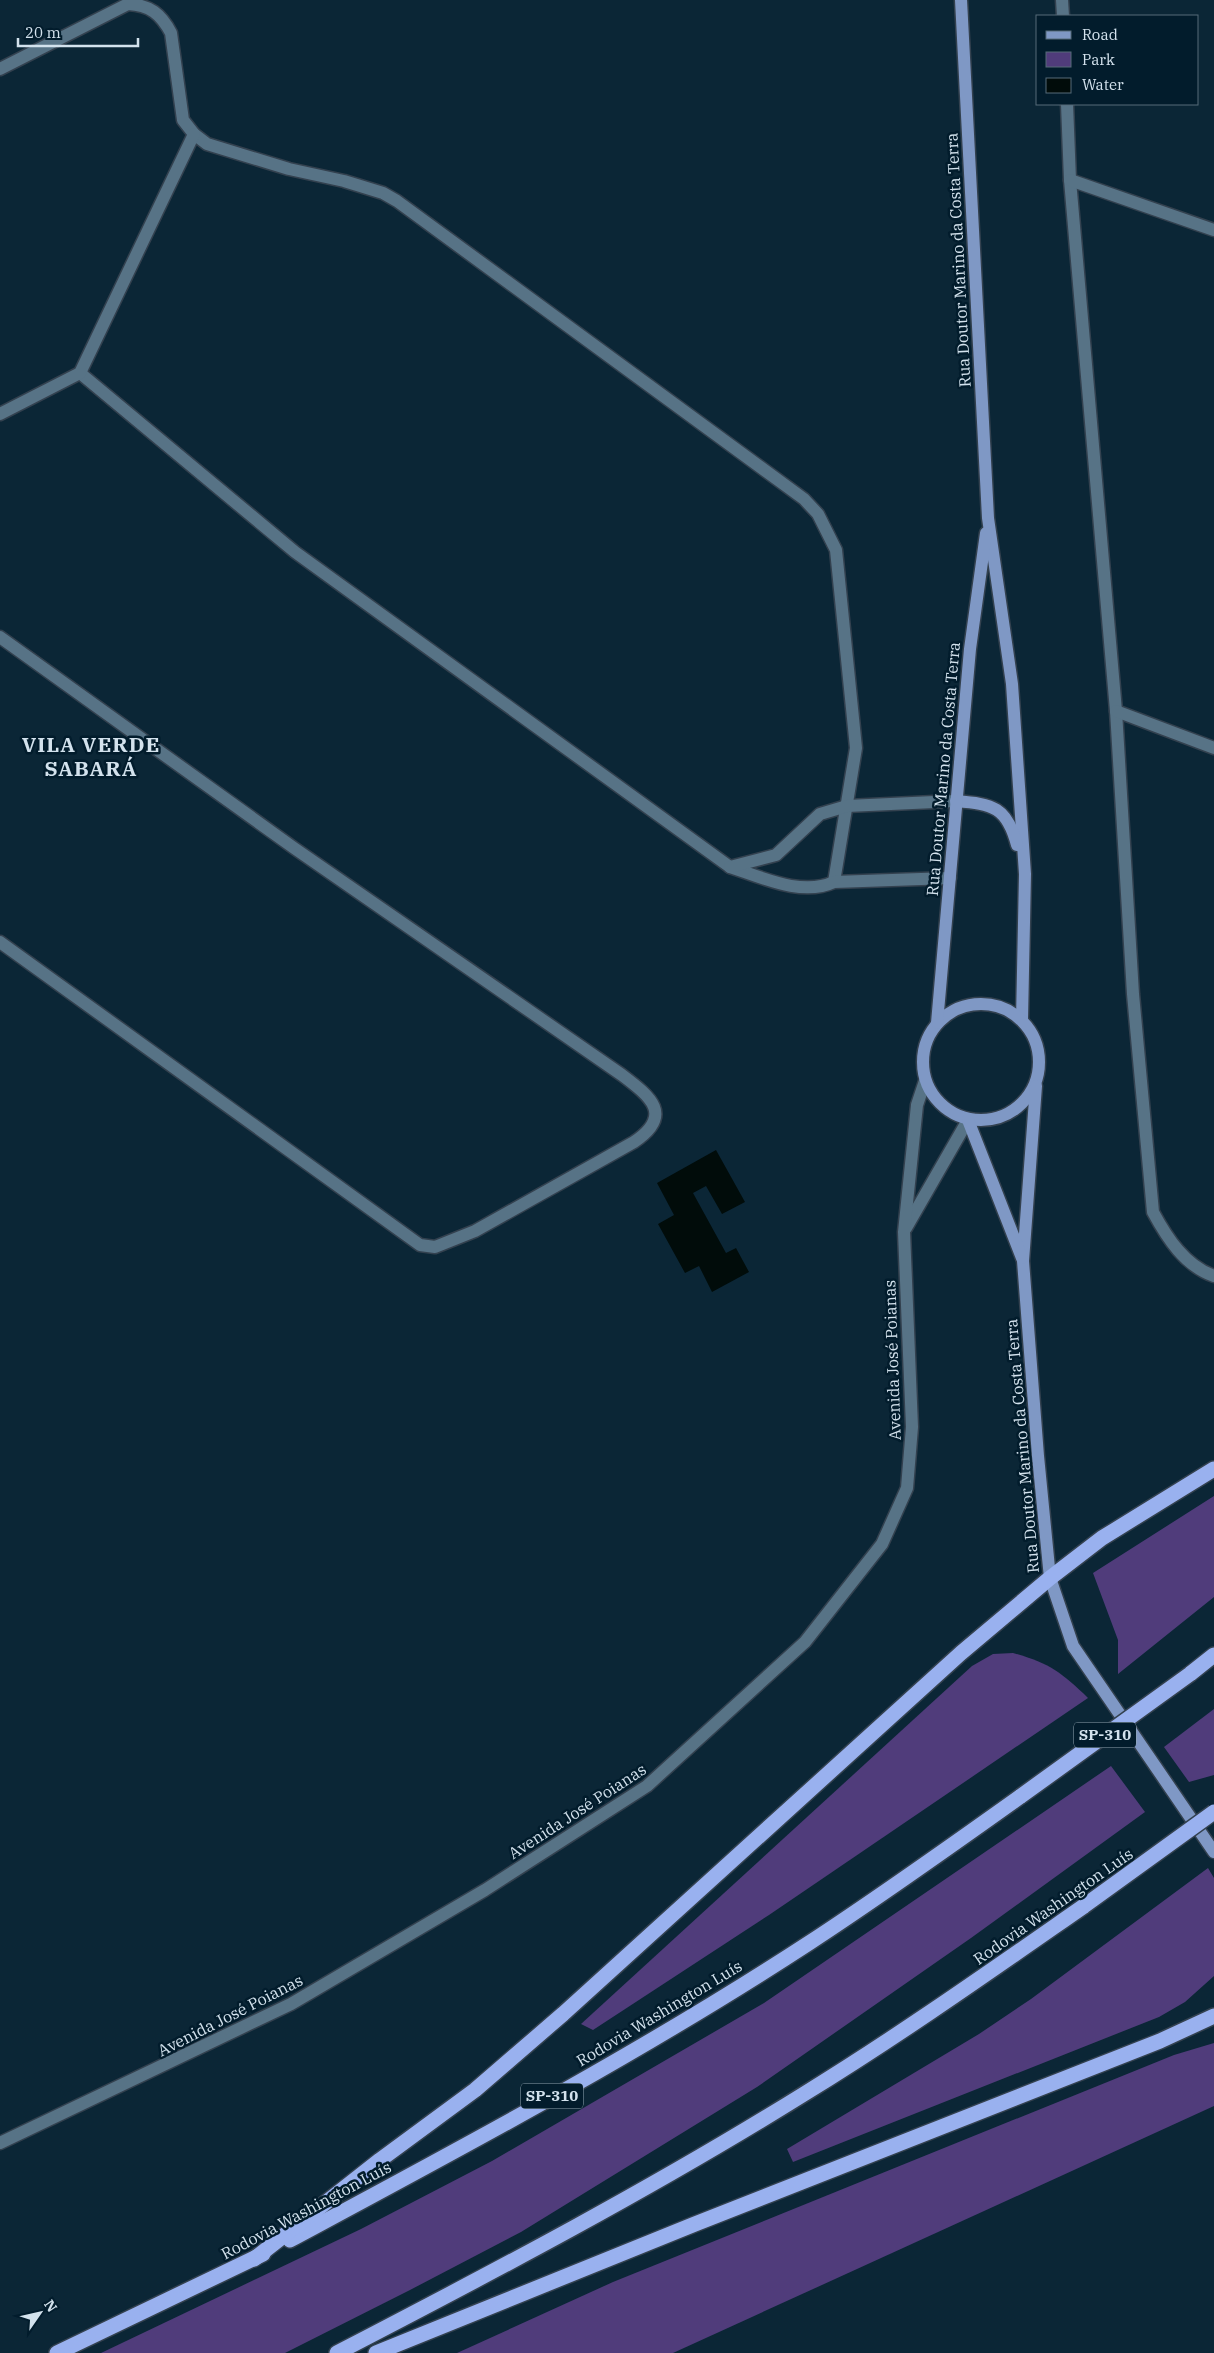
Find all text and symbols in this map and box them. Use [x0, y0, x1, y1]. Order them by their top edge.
scale bar [18, 15, 138, 47]
legend [1036, 15, 1199, 105]
text: 20 m [25, 23, 61, 42]
text: Road [1082, 25, 1118, 44]
text: Park [1082, 50, 1115, 69]
text: Water [1082, 75, 1124, 94]
street label: Rua Doutor Marino da Costa Terra [941, 132, 975, 388]
street label: Rua Doutor Marino da Costa Terra [922, 641, 964, 897]
district label: VILA VERDE SABARÁ [22, 730, 160, 782]
street label: Avenida José Poianas [879, 1279, 905, 1441]
street label: Rua Doutor Marino da Costa Terra [1001, 1318, 1043, 1574]
road number: SP-310 [1074, 1722, 1136, 1748]
street label: Avenida José Poianas [504, 1759, 650, 1863]
street label: Rodovia Washington Luís [969, 1843, 1137, 1969]
street label: Rodovia Washington Luís [572, 1955, 746, 2071]
street label: Avenida José Poianas [154, 1970, 306, 2060]
road number: SP-310 [521, 2084, 583, 2108]
street label: Rodovia Washington Luís [217, 2157, 395, 2263]
north arrow [15, 2288, 65, 2338]
text: N [40, 2296, 61, 2315]

